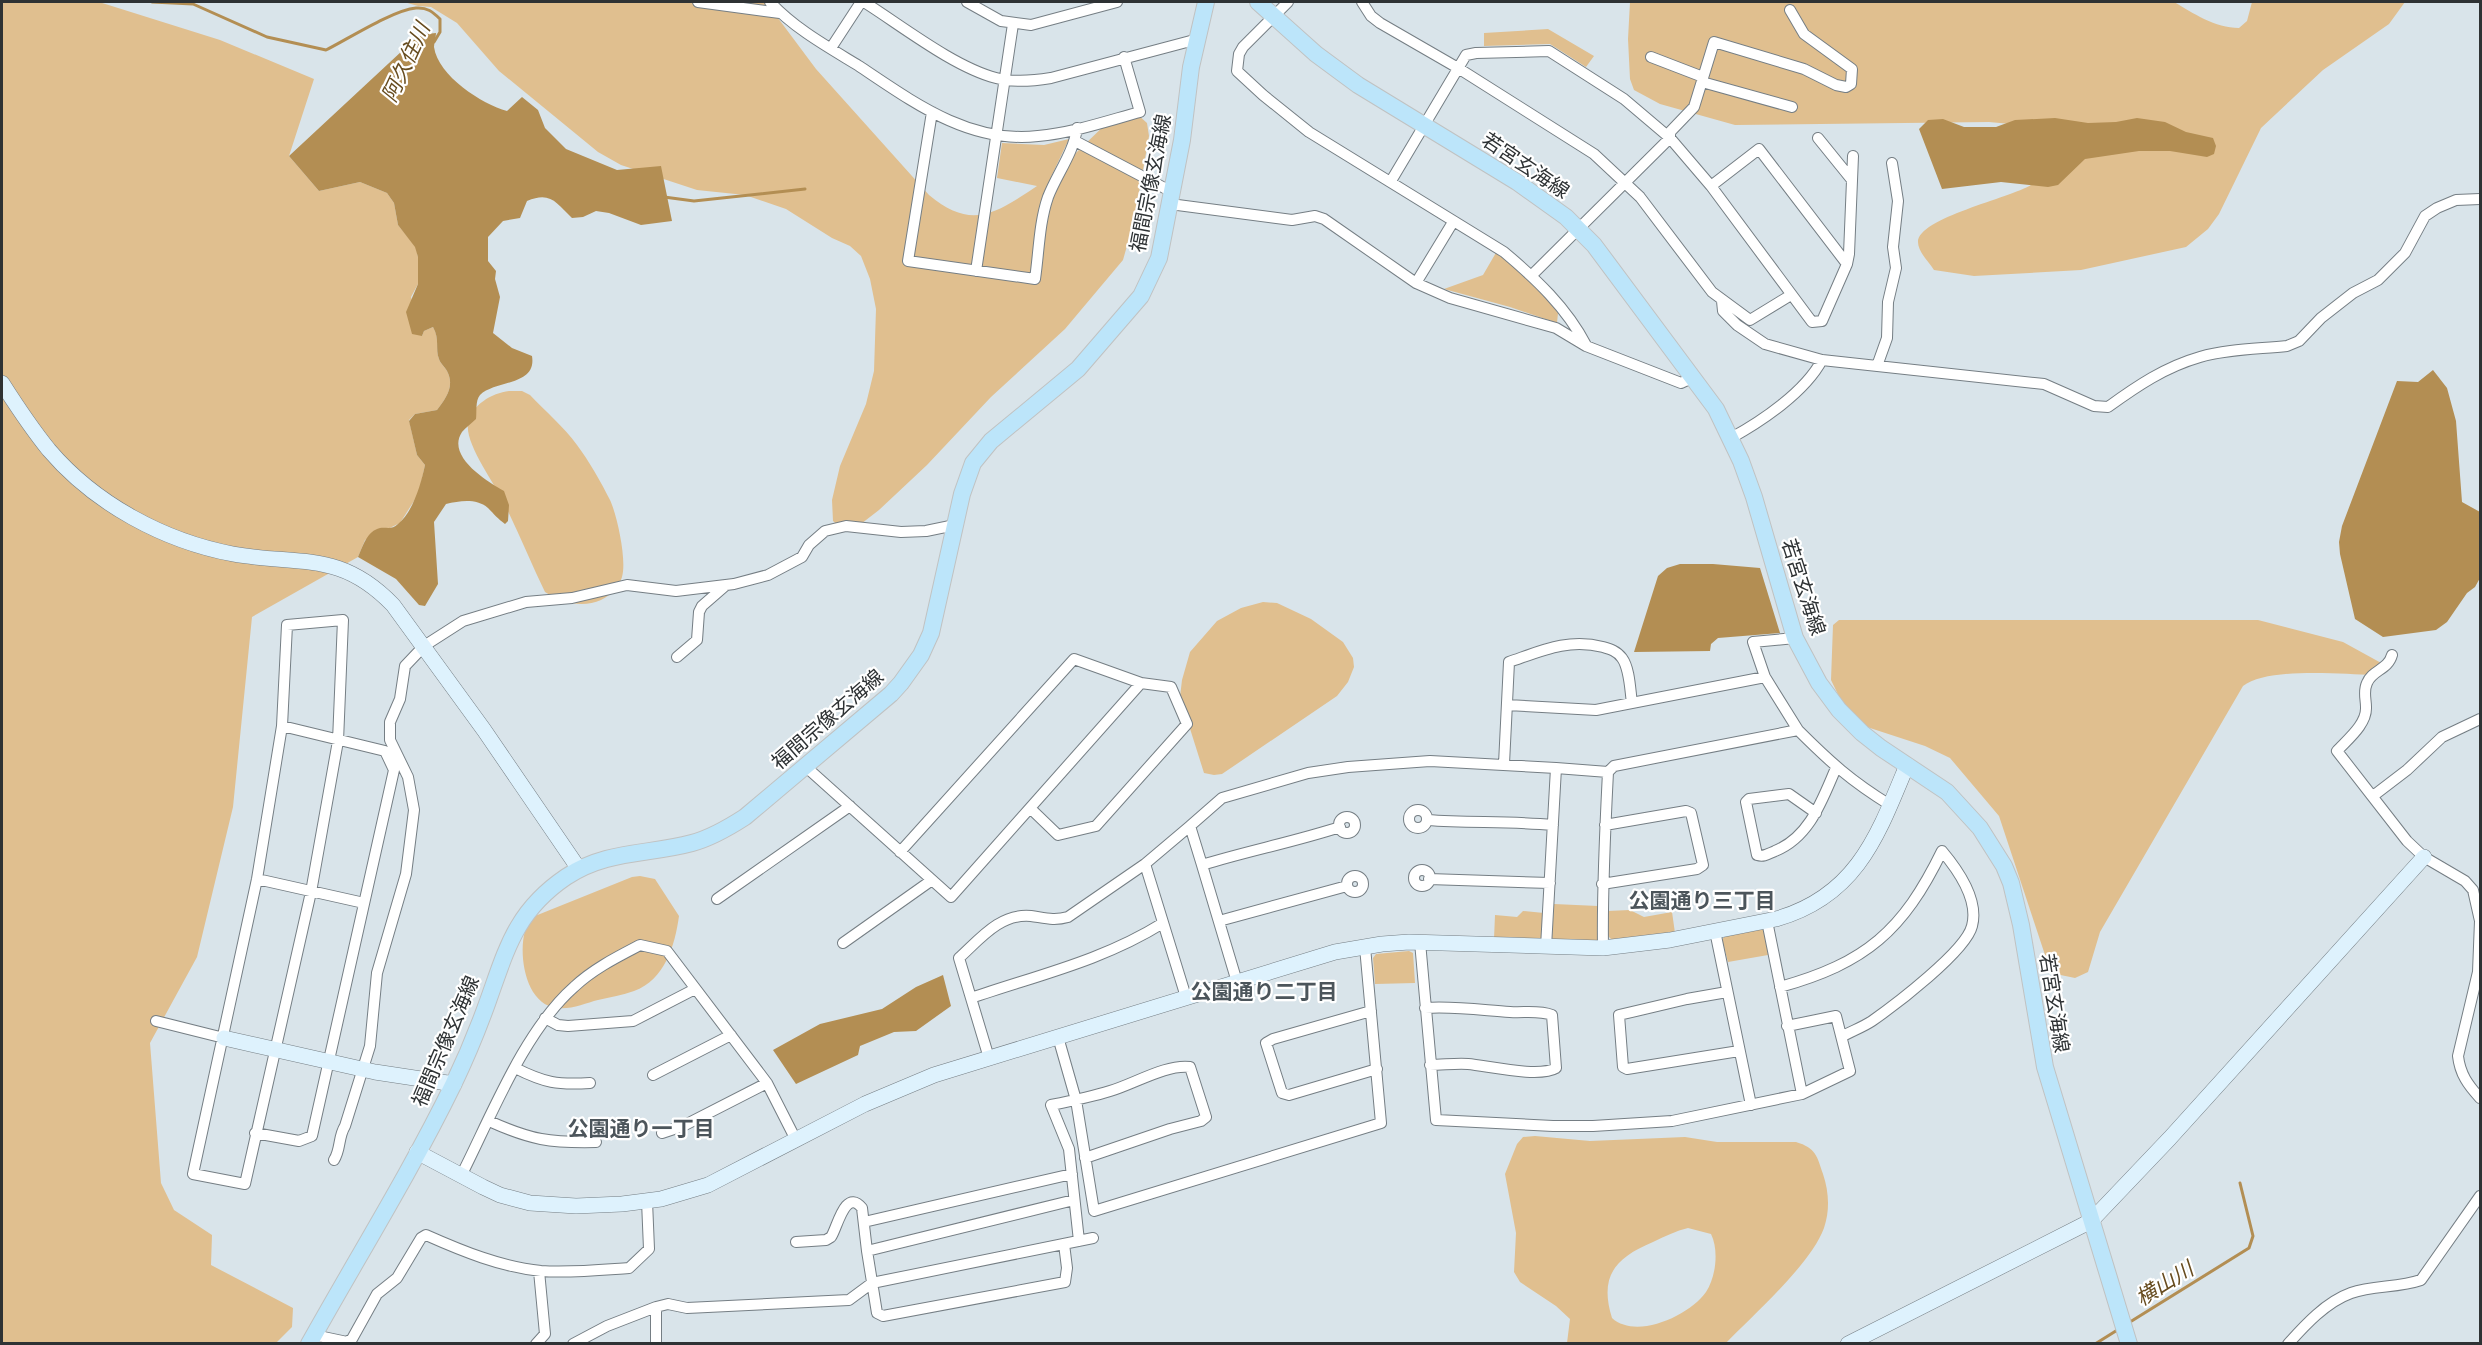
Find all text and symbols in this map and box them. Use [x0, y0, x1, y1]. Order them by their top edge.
water label: 阿久住川 [375, 16, 436, 106]
street label: 福間宗像玄海線 [1123, 112, 1177, 254]
street label: 若宮玄海線 [1477, 126, 1575, 204]
street label: 若宮玄海線 [1776, 535, 1832, 639]
street label: 福間宗像玄海線 [765, 663, 889, 775]
district label: 公園通り三丁目 [1629, 886, 1776, 914]
street label: 若宮玄海線 [2034, 952, 2076, 1054]
street label: 福間宗像玄海線 [405, 971, 485, 1111]
district label: 公園通り二丁目 [1191, 977, 1338, 1005]
district label: 公園通り一丁目 [568, 1114, 715, 1142]
water label: 横山川 [2130, 1253, 2200, 1312]

